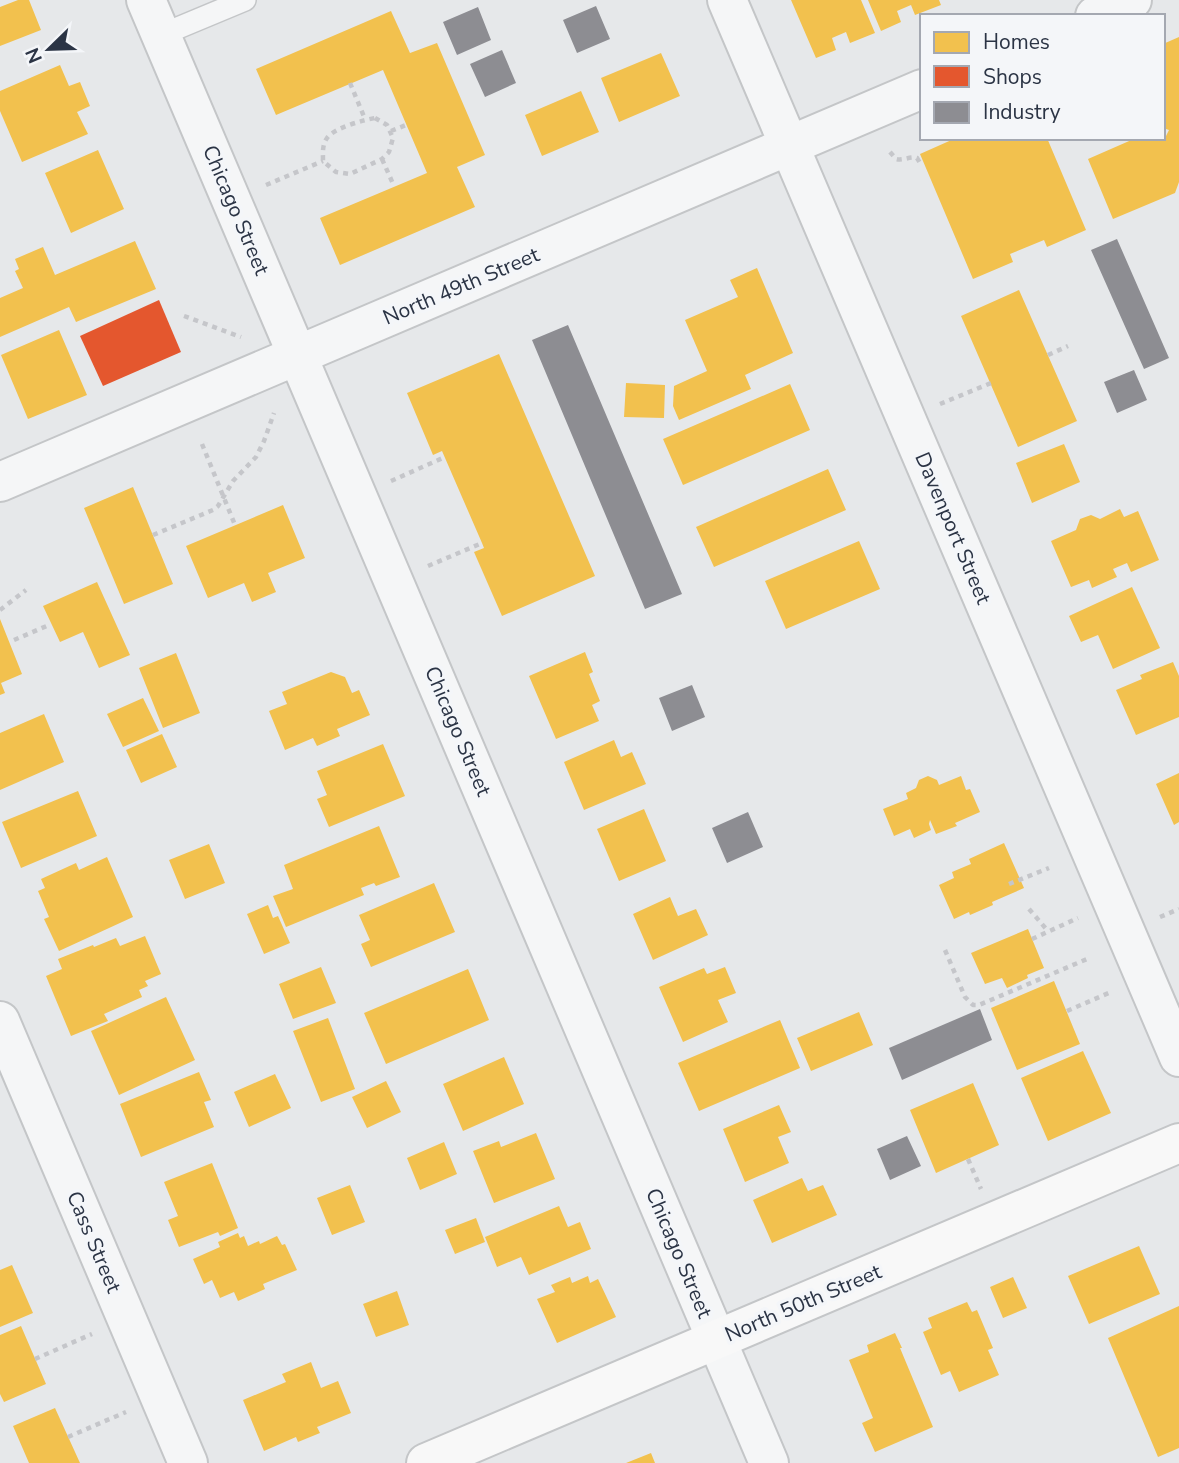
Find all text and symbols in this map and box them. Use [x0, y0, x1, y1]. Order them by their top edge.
north arrow [14, 14, 84, 84]
legend [920, 14, 1165, 140]
text: Homes [983, 28, 1050, 56]
text: N [20, 44, 49, 67]
text: Shops [983, 63, 1042, 91]
text: Industry [983, 98, 1061, 126]
street label: Chicago Street [196, 141, 276, 280]
street label: North 49th Street [379, 240, 544, 332]
street label: Davenport Street [908, 448, 998, 609]
street label: Chicago Street [418, 662, 498, 801]
street label: Chicago Street [639, 1184, 719, 1323]
street label: Cass Street [60, 1187, 128, 1298]
street label: North 50th Street [721, 1257, 886, 1349]

